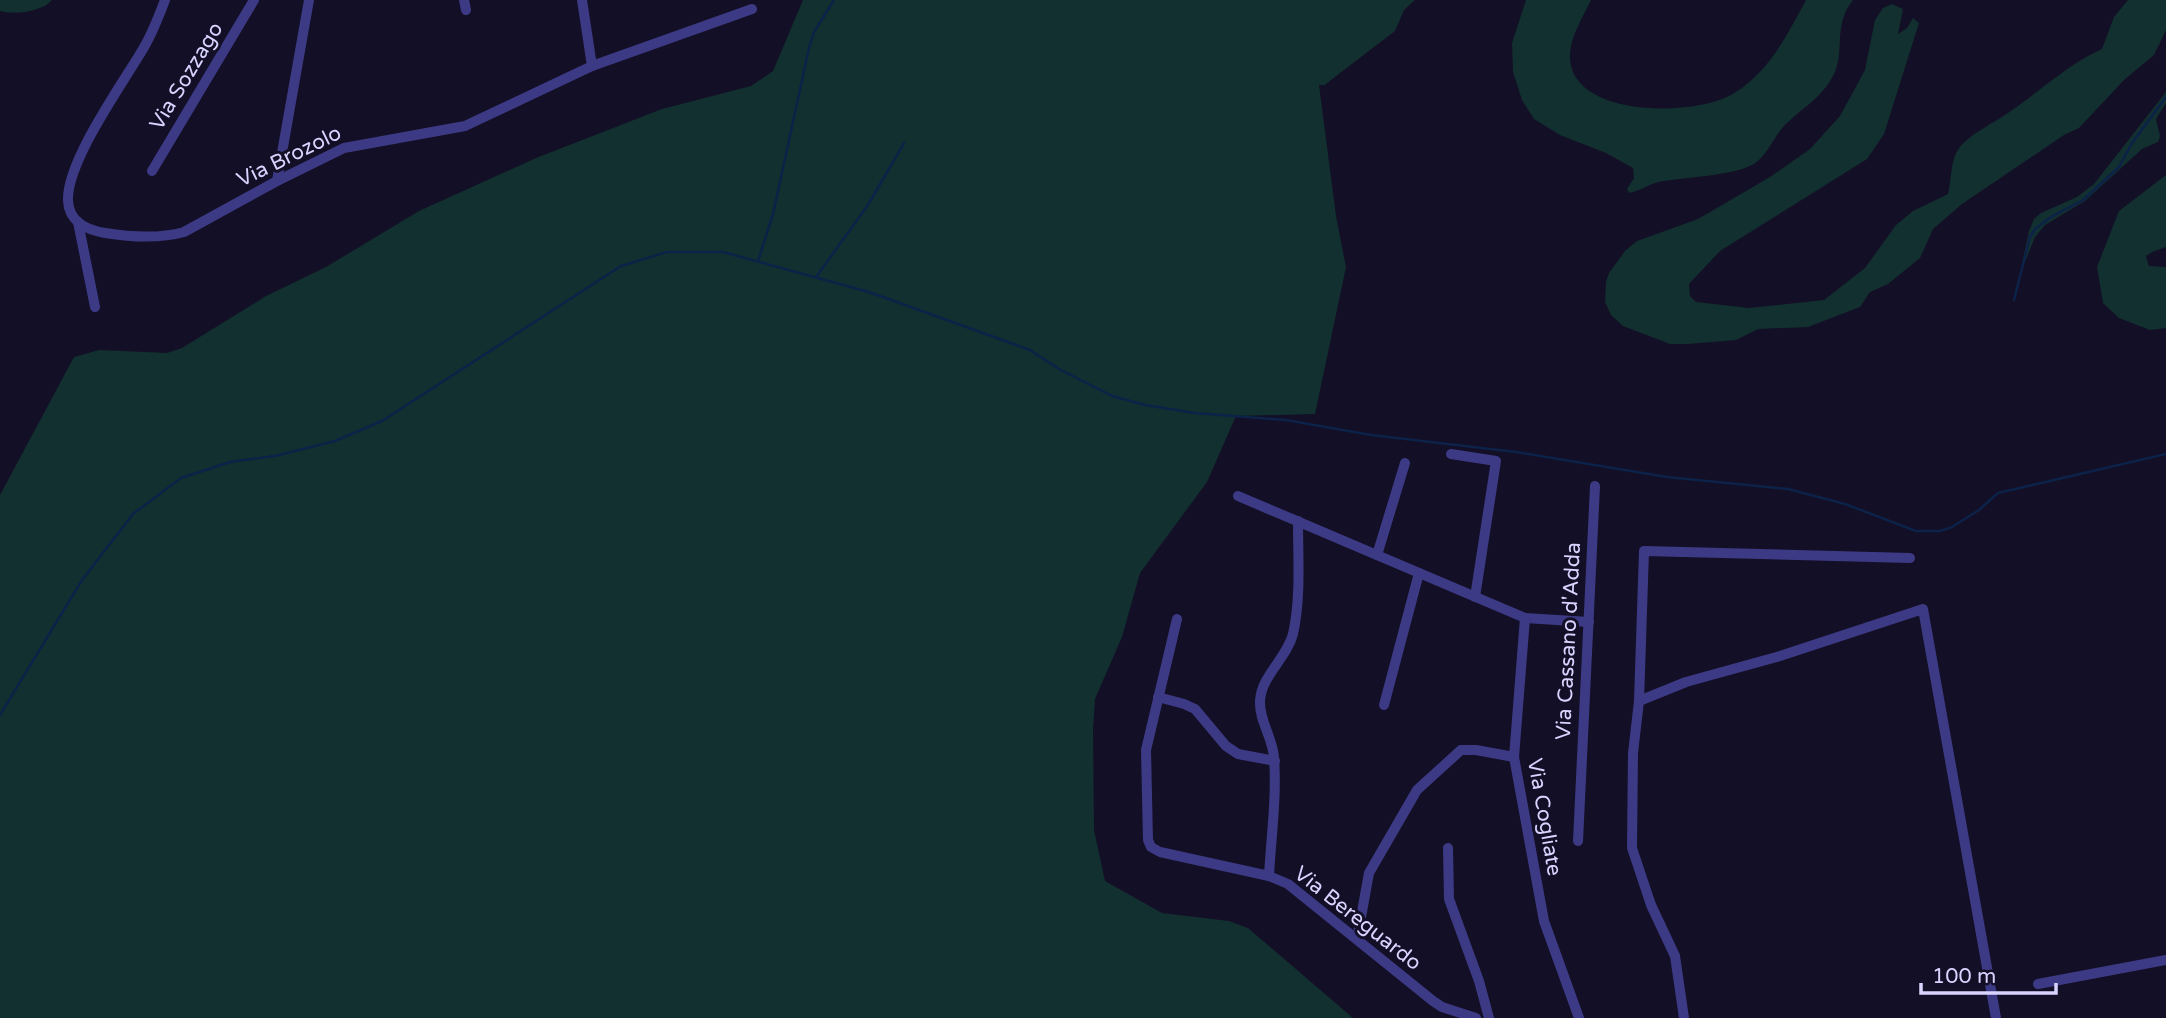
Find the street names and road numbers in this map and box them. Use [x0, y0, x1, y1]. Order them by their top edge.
street label: Via Sozzago [144, 18, 228, 135]
street label: Via Brozolo [233, 120, 345, 192]
street label: Via Cassano d'Adda [1551, 542, 1586, 740]
street label: Via Cogliate [1522, 756, 1567, 878]
street label: Via Bereguardo [1289, 861, 1426, 976]

